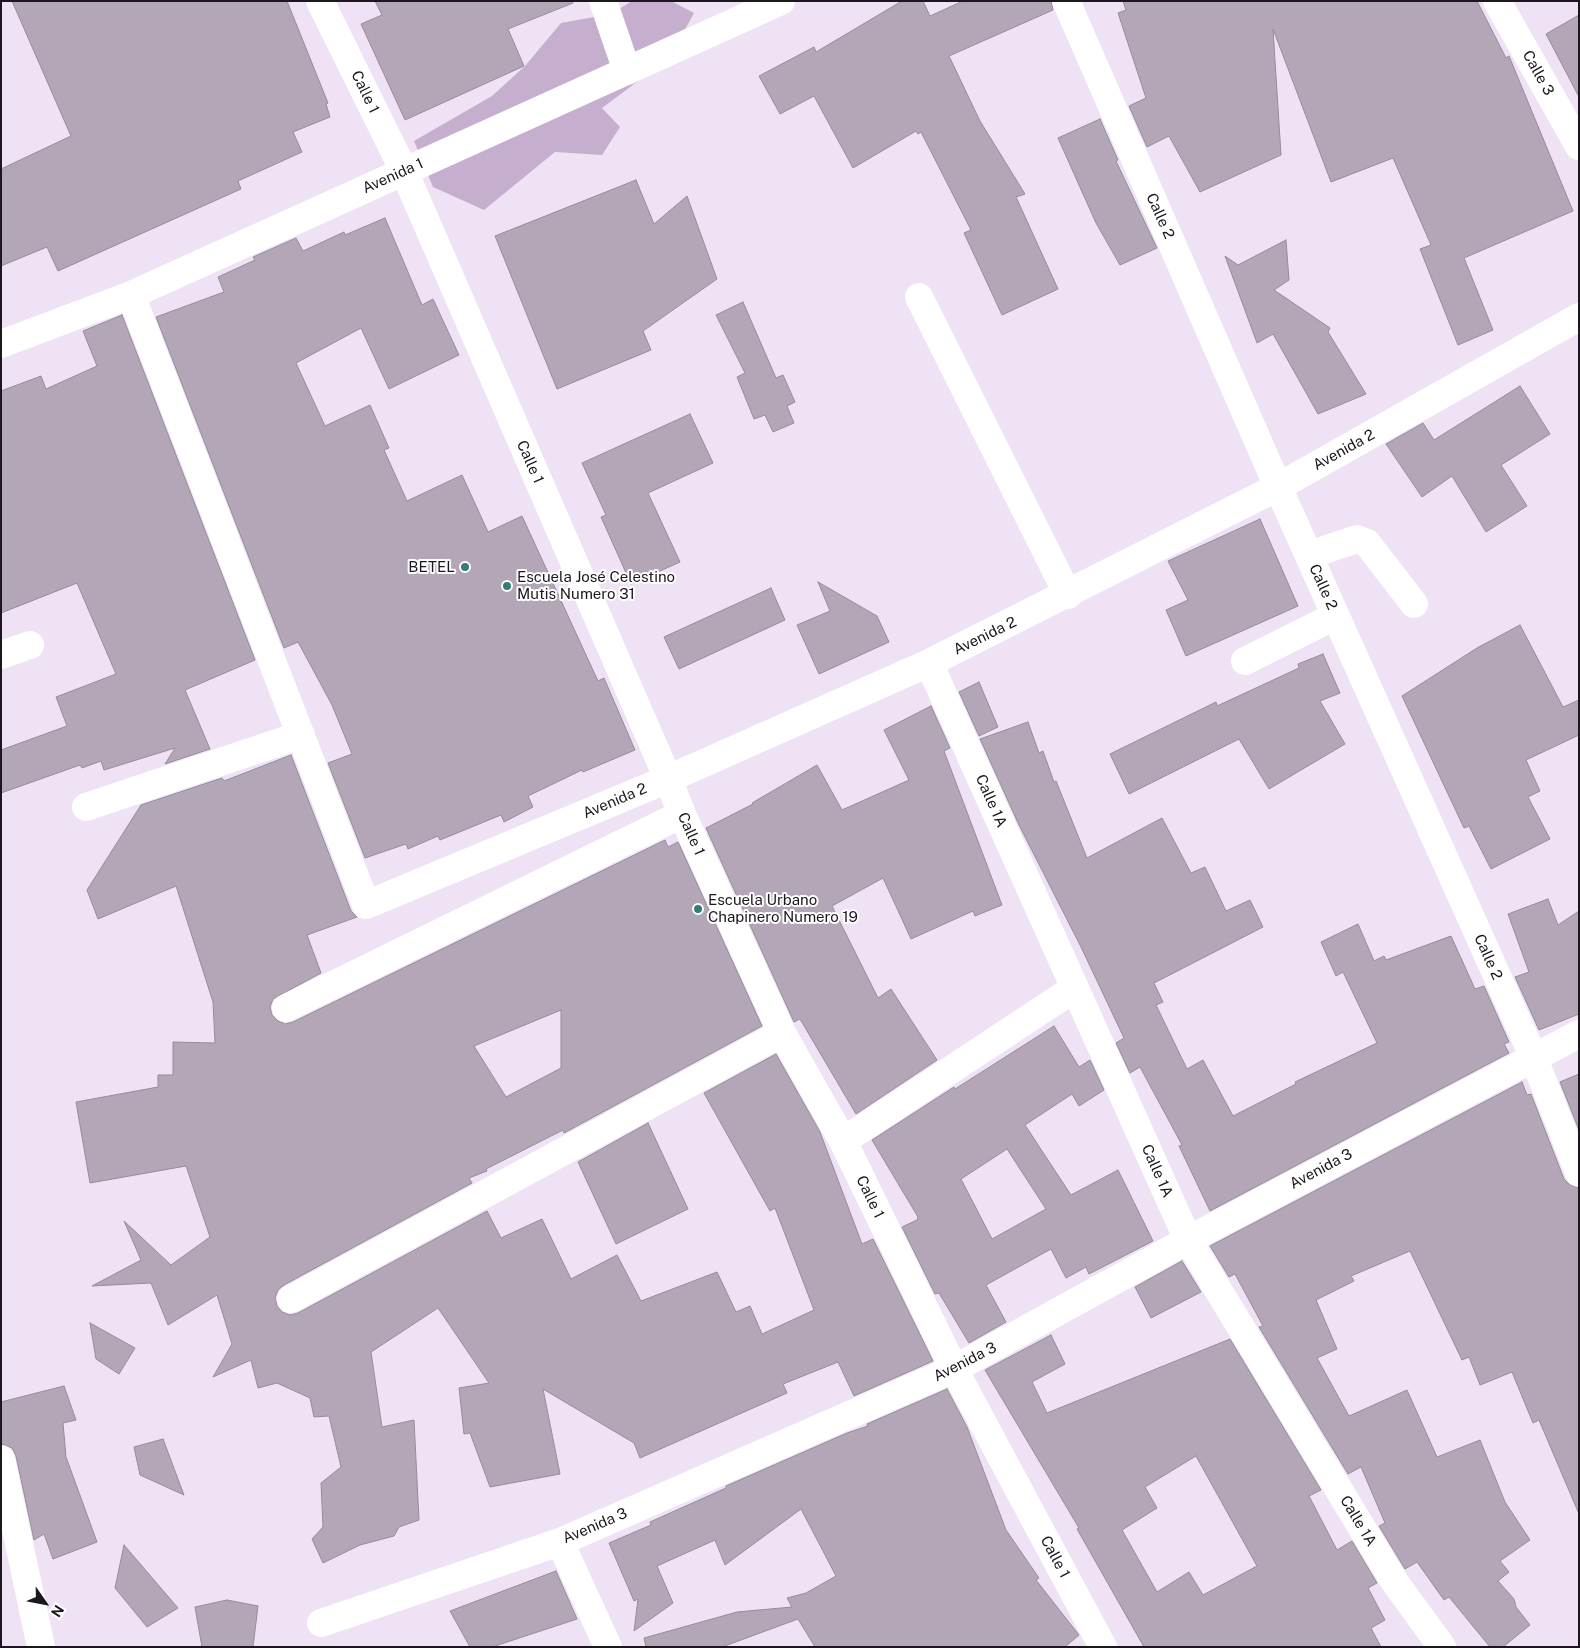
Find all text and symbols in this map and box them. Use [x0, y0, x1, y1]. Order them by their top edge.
street label: Calle 3 [1518, 47, 1558, 99]
street label: Calle 1 [347, 68, 383, 116]
street label: Avenida 1 [360, 155, 426, 197]
street label: Calle 2 [1142, 190, 1178, 242]
street label: Avenida 2 [1310, 426, 1378, 474]
street label: Calle 1 [513, 438, 547, 486]
place label: BETEL [408, 558, 455, 576]
marker: BETEL [459, 561, 471, 573]
street label: Calle 2 [1305, 561, 1341, 613]
place label: Escuela José Celestino Mutis Numero 31 [517, 568, 675, 603]
marker: Escuela José Celestino Mutis Numero 31 [501, 580, 513, 592]
street label: Avenida 2 [951, 613, 1019, 659]
street label: Calle 1A [971, 772, 1011, 830]
street label: Avenida 2 [580, 779, 650, 823]
street label: Calle 1 [674, 810, 708, 858]
place label: Escuela Urbano Chapinero Numero 19 [708, 891, 858, 926]
marker: Escuela Urbano Chapinero Numero 19 [692, 903, 704, 915]
street label: Calle 2 [1470, 931, 1506, 983]
street label: Calle 1A [1137, 1142, 1177, 1200]
street label: Avenida 3 [1287, 1145, 1355, 1193]
street label: Calle 1 [852, 1173, 888, 1221]
street label: Avenida 3 [930, 1338, 1000, 1386]
street label: Calle 1A [1336, 1492, 1380, 1550]
street label: Avenida 3 [560, 1504, 630, 1548]
street label: Calle 1 [1036, 1533, 1074, 1581]
north arrow [20, 1578, 70, 1628]
text: N [48, 1602, 67, 1620]

